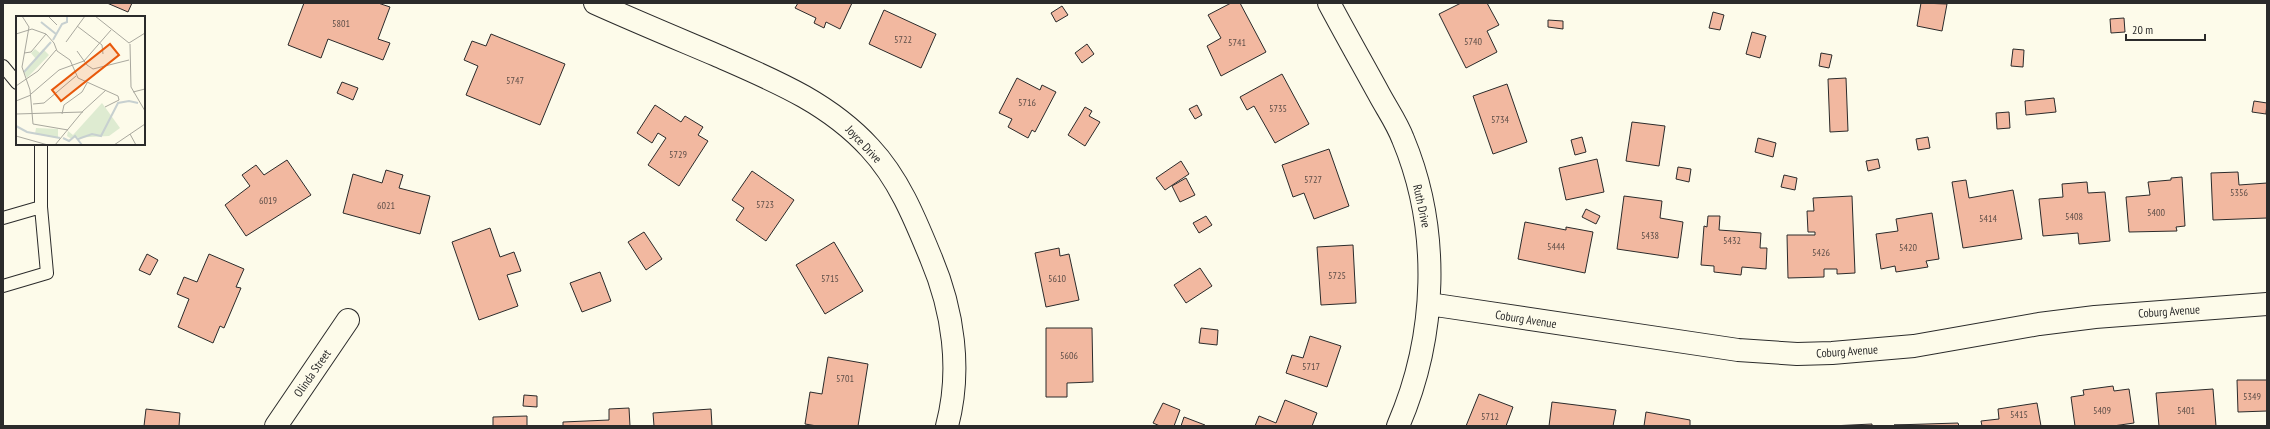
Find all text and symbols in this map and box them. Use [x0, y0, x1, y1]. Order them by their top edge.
inset map [16, 16, 145, 145]
scale bar [2126, 16, 2205, 42]
house number: 5801 [332, 17, 350, 30]
text: 20 m [2132, 22, 2153, 37]
house number: 5722 [894, 33, 912, 46]
house number: 5740 [1464, 35, 1483, 48]
house number: 5741 [1228, 36, 1246, 49]
house number: 5747 [506, 74, 524, 87]
house number: 5716 [1018, 96, 1037, 109]
house number: 5735 [1269, 102, 1287, 115]
house number: 5734 [1491, 113, 1510, 126]
street label: Joyce Drive [842, 121, 885, 166]
house number: 5729 [669, 148, 687, 161]
house number: 5727 [1304, 173, 1322, 186]
street label: Ruth Drive [1410, 183, 1434, 229]
house number: 5356 [2230, 186, 2249, 199]
house number: 6019 [259, 194, 277, 207]
house number: 5723 [756, 198, 774, 211]
house number: 6021 [377, 199, 395, 212]
house number: 5400 [2147, 206, 2166, 219]
house number: 5408 [2065, 210, 2083, 223]
house number: 5414 [1979, 212, 1998, 225]
house number: 5438 [1641, 229, 1659, 242]
house number: 5432 [1723, 234, 1741, 247]
house number: 5444 [1547, 240, 1566, 253]
house number: 5420 [1899, 241, 1918, 254]
house number: 5426 [1812, 246, 1831, 259]
house number: 5725 [1328, 269, 1346, 282]
house number: 5715 [821, 272, 839, 285]
house number: 5610 [1048, 272, 1067, 285]
street label: Coburg Avenue [2138, 301, 2200, 321]
street label: Coburg Avenue [1494, 307, 1558, 331]
street label: Coburg Avenue [1816, 341, 1878, 361]
street label: Olinda Street [290, 346, 334, 400]
house number: 5606 [1060, 349, 1079, 362]
house number: 5717 [1302, 360, 1320, 373]
house number: 5701 [836, 372, 854, 385]
house number: 5349 [2243, 390, 2261, 403]
house number: 5409 [2093, 404, 2111, 417]
house number: 5401 [2177, 404, 2195, 417]
house number: 5415 [2010, 408, 2028, 421]
house number: 5712 [1481, 410, 1499, 423]

